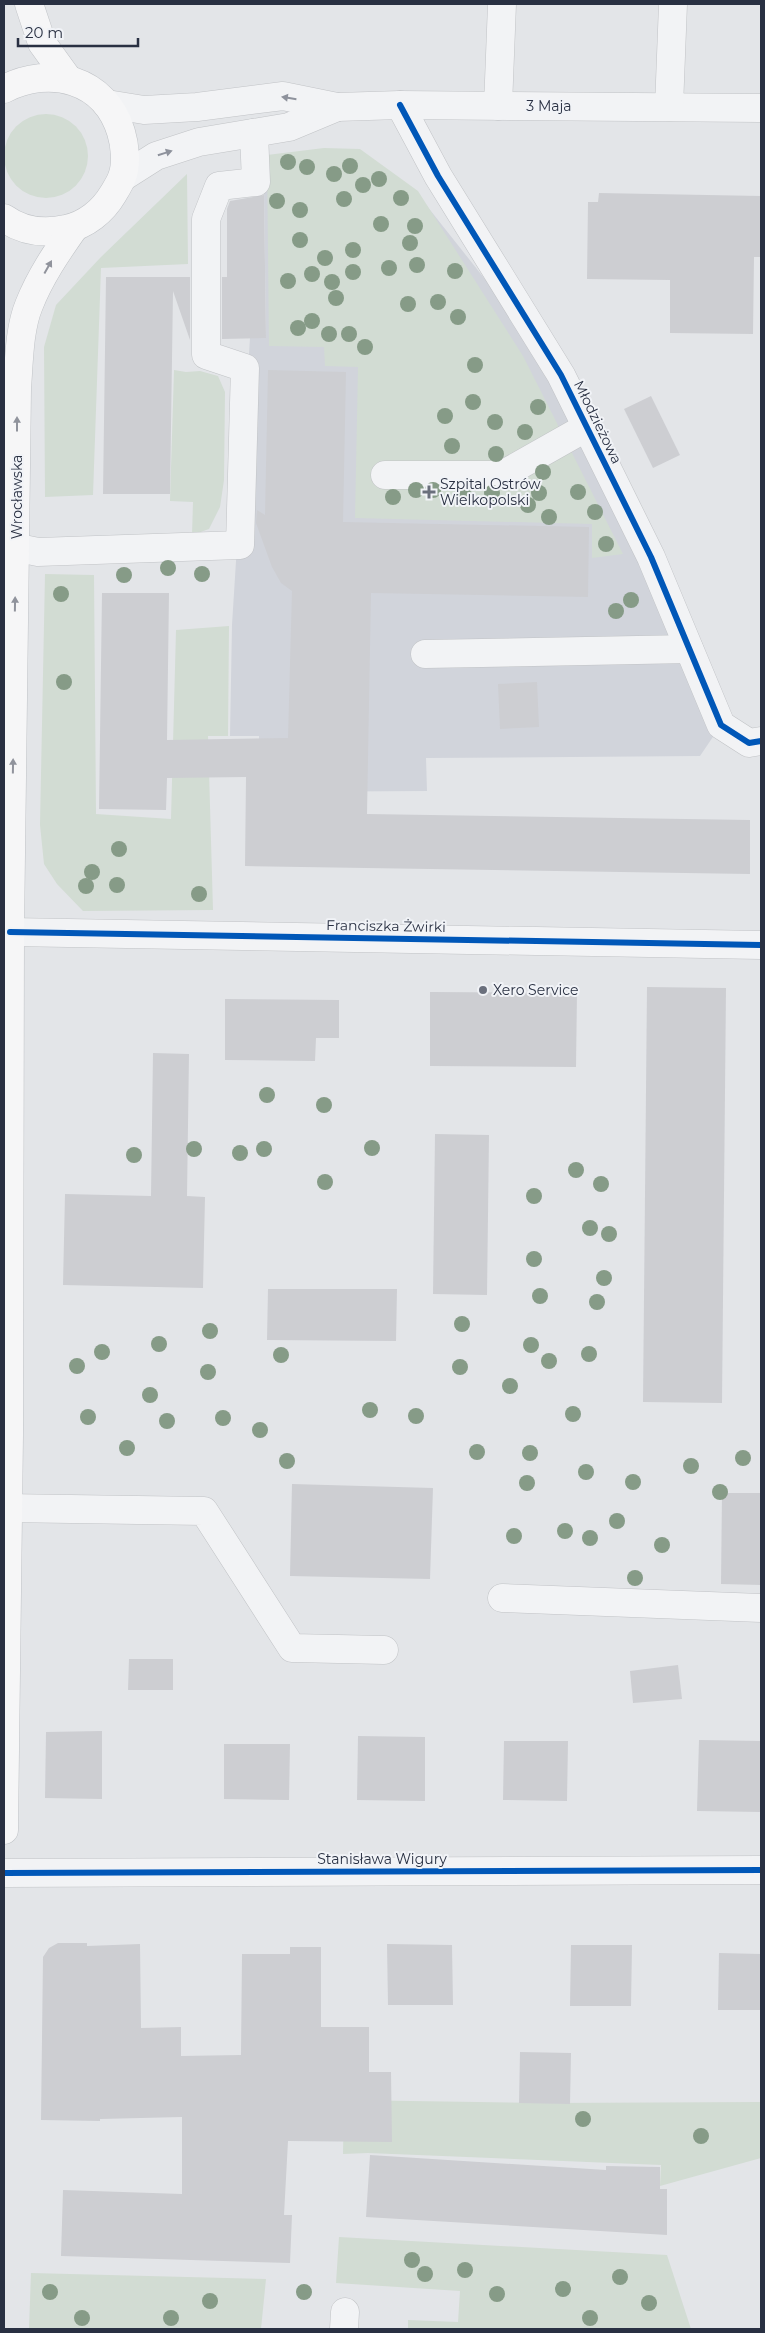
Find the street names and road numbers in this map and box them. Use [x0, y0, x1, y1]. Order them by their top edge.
street label: 3 Maja [526, 97, 572, 115]
street label: Młodzieżowa [570, 377, 626, 467]
street label: Wrocławska [8, 455, 26, 539]
street label: Franciszka Żwirki [326, 916, 446, 936]
street label: Stanisława Wigury [317, 1850, 447, 1868]

